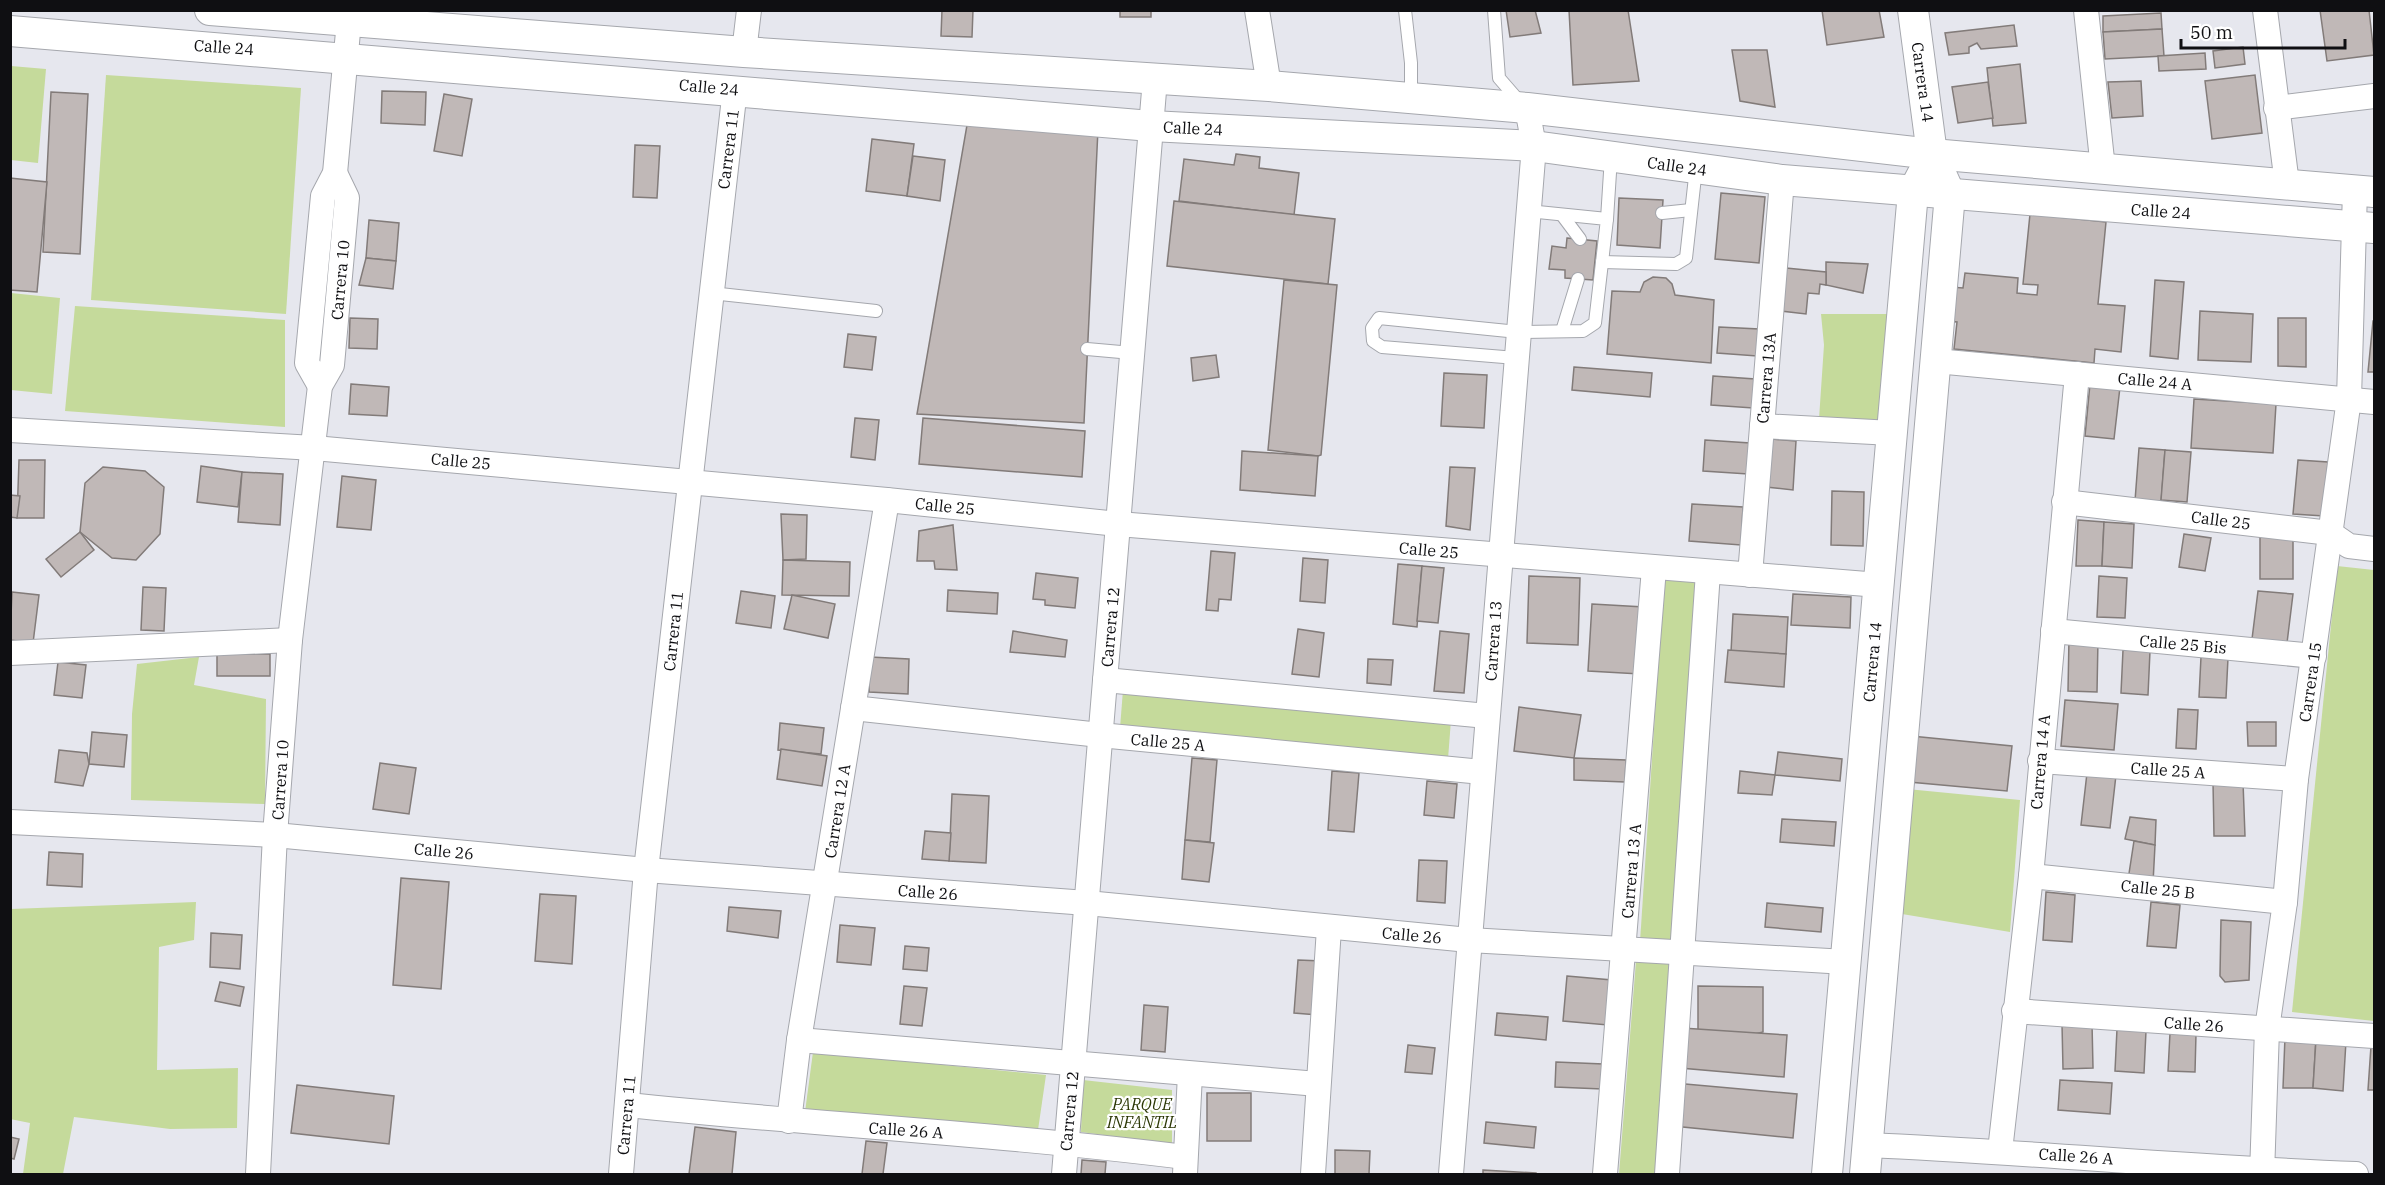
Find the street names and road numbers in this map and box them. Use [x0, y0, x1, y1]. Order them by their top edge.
street label: Calle 24 [193, 35, 255, 59]
street label: Carrera 14 [1907, 41, 1939, 123]
street label: Calle 24 [678, 74, 740, 100]
street label: Carrera 11 [713, 108, 743, 190]
street label: Calle 24 [1162, 116, 1224, 140]
street label: Calle 24 [1646, 152, 1708, 180]
street label: Calle 24 [2130, 199, 2192, 223]
street label: Carrera 10 [327, 239, 353, 321]
street label: Carrera 13A [1752, 332, 1780, 424]
street label: Calle 24 A [2117, 368, 2193, 394]
street label: Calle 25 [430, 448, 492, 474]
street label: Calle 25 [914, 493, 976, 519]
street label: Calle 25 [2190, 506, 2252, 534]
street label: Calle 25 [1398, 537, 1460, 563]
street label: Carrera 12 [1097, 586, 1123, 668]
street label: Carrera 11 [659, 590, 687, 672]
street label: Carrera 13 [1480, 600, 1506, 682]
street label: Carrera 14 [1859, 621, 1885, 703]
street label: Calle 25 Bis [2139, 630, 2227, 658]
street label: Carrera 15 [2294, 641, 2326, 723]
street label: Carrera 14 A [2026, 714, 2054, 810]
street label: Calle 25 A [1130, 729, 1206, 755]
street label: Carrera 10 [267, 739, 293, 821]
street label: Calle 25 A [2130, 757, 2206, 783]
street label: Carrera 12 A [820, 762, 854, 860]
street label: Carrera 13 A [1617, 823, 1645, 919]
street label: Calle 26 [413, 838, 475, 864]
street label: Calle 25 B [2120, 875, 2196, 903]
street label: Calle 26 [897, 880, 959, 904]
street label: Calle 26 [1381, 922, 1443, 948]
street label: Calle 26 [2163, 1012, 2225, 1036]
street label: Carrera 12 [1056, 1070, 1082, 1152]
street label: Carrera 11 [613, 1074, 639, 1156]
street label: Calle 26 A [868, 1117, 944, 1143]
street label: Calle 26 A [2038, 1143, 2114, 1169]

